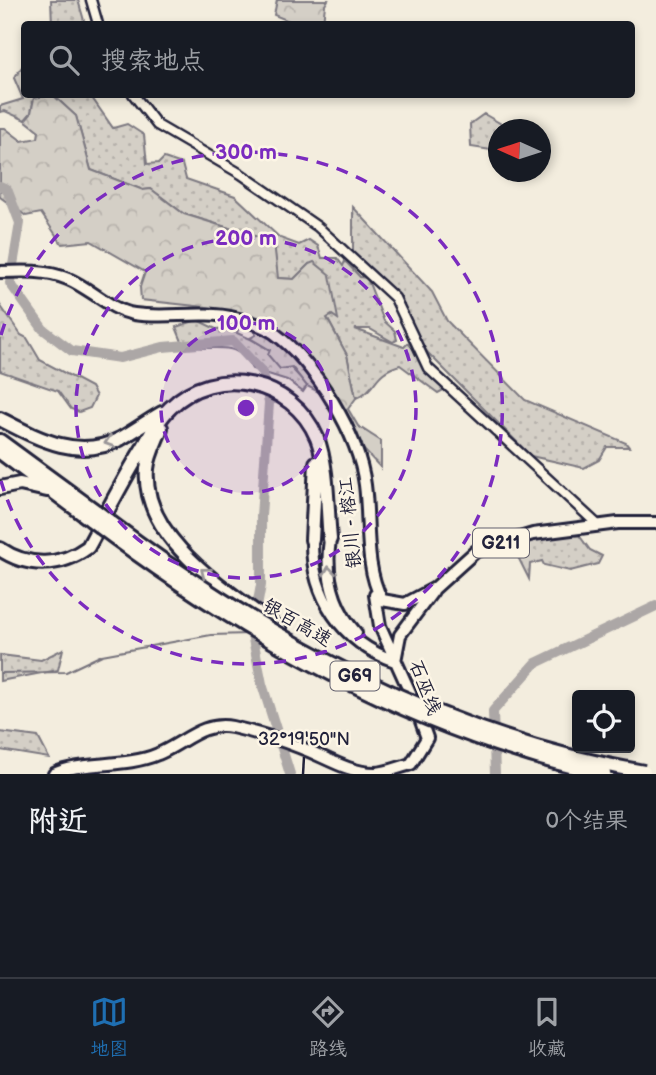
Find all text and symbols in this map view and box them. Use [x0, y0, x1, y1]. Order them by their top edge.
search box [21, 21, 635, 98]
icon: search [45, 41, 83, 79]
text: 搜索地点 [101, 46, 205, 77]
north arrow [488, 119, 551, 182]
text: 300 m [215, 140, 277, 165]
text: 200 m [215, 226, 277, 251]
text: 100 m [217, 311, 275, 336]
centre of rings [234, 396, 258, 420]
one-way arrow [103, 434, 116, 448]
street label: 银川 - 榕江 [334, 476, 367, 570]
road number: G211 [473, 528, 529, 558]
one-way arrow [322, 565, 337, 577]
one-way arrow [200, 567, 213, 580]
street label: 银百高速 [259, 594, 336, 652]
street label: 石巫线 [404, 657, 446, 718]
road number: G69 [330, 662, 380, 690]
map controls [572, 690, 635, 753]
button: locate [572, 690, 635, 753]
text: 32°19'50"N [258, 729, 350, 750]
text: 附近 [28, 804, 88, 840]
text: 0个结果 [545, 807, 628, 835]
tab: 地图 [90, 993, 128, 1061]
tab: 路线 [309, 993, 347, 1061]
tab: 收藏 [528, 993, 566, 1061]

